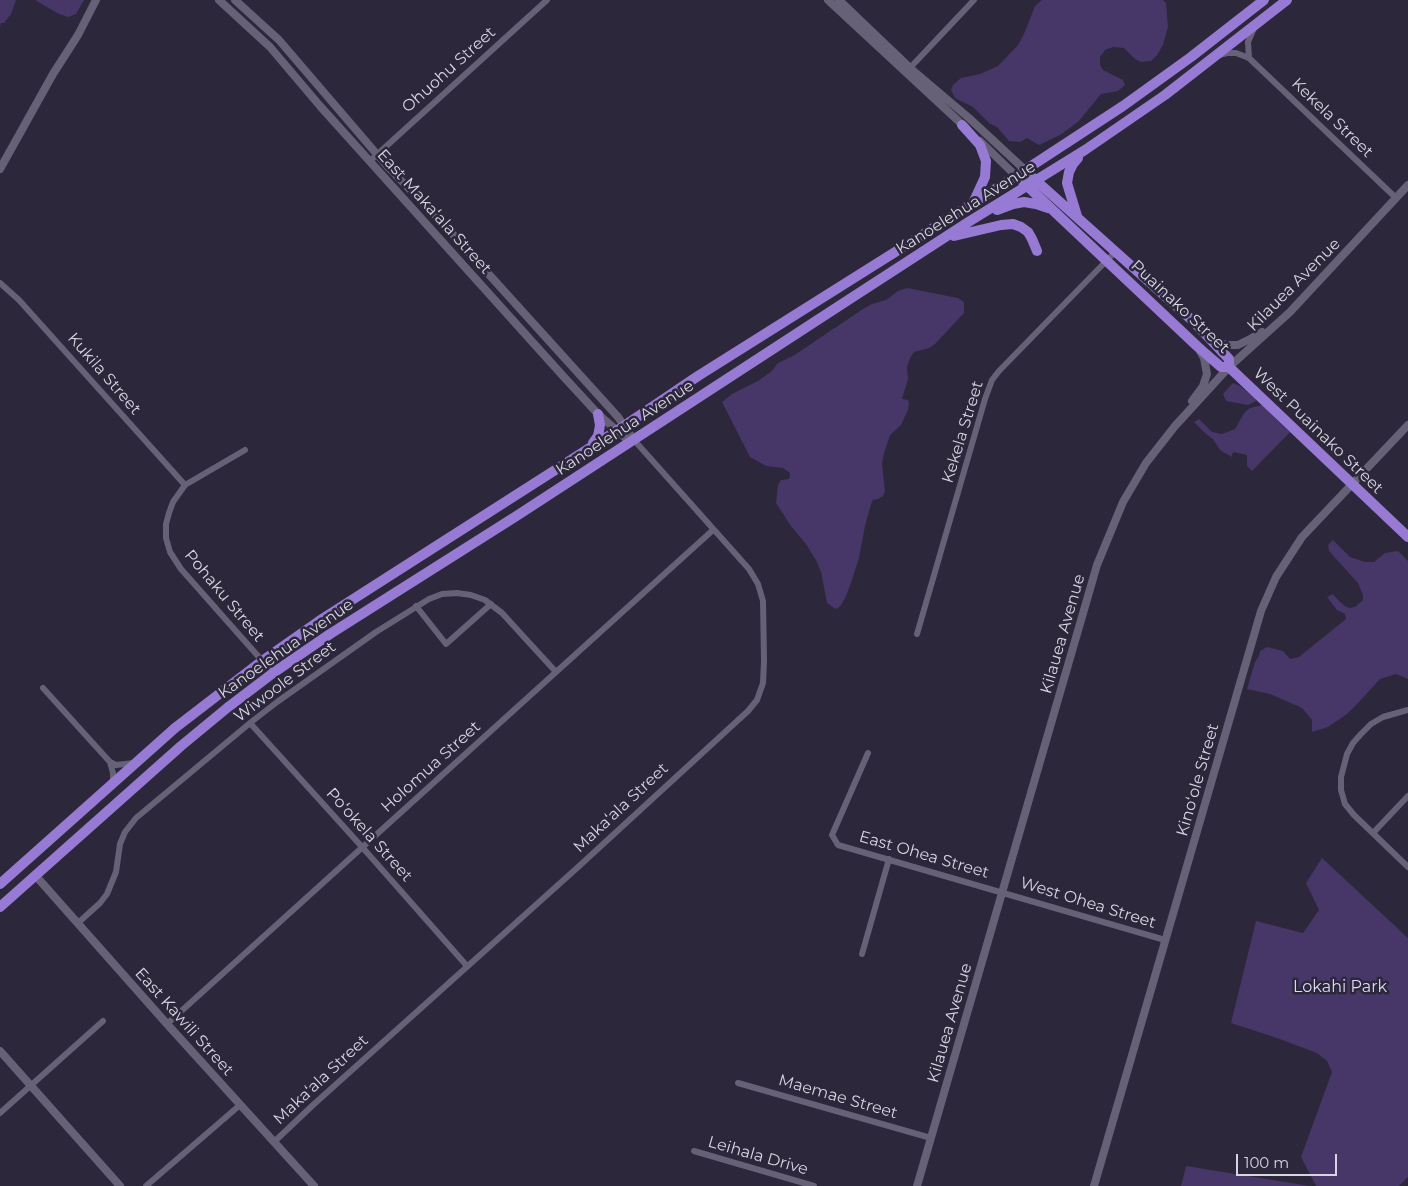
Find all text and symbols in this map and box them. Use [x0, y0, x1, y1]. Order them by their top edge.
street label: Ohuohu Street [398, 23, 500, 117]
street label: Kekela Street [1287, 74, 1377, 162]
street label: East Makaʻala Street [373, 146, 495, 278]
street label: Kanoelehua Avenue [893, 157, 1039, 259]
street label: Kilauea Avenue [1244, 235, 1344, 335]
street label: Puainako Street [1127, 256, 1233, 358]
street label: Kukila Street [63, 329, 145, 419]
street label: West Puainako Street [1249, 364, 1387, 498]
street label: Kanoelehua Avenue [552, 376, 698, 480]
street label: Kekela Street [938, 379, 988, 485]
street label: Pohaku Street [180, 546, 268, 646]
street label: Kilauea Avenue [1037, 572, 1089, 696]
street label: Kanoelehua Avenue [215, 595, 357, 703]
street label: Wiwoole Street [230, 638, 340, 726]
street label: Holomua Street [377, 717, 485, 817]
street label: Kinoʻole Street [1173, 721, 1223, 839]
street label: Maka‘ala Street [570, 759, 672, 857]
street label: Po‘okela Street [322, 784, 416, 886]
street label: East Ohea Street [857, 827, 991, 883]
street label: West Ohea Street [1018, 873, 1158, 933]
street label: Kilauea Avenue [924, 961, 976, 1085]
street label: East Kawili Street [131, 964, 237, 1080]
park label: Lokahi Park [1293, 977, 1387, 997]
street label: Maka‘ala Street [270, 1031, 372, 1129]
street label: Maemae Street [776, 1071, 900, 1123]
street label: Leihala Drive [706, 1133, 810, 1179]
scale bar [1238, 1144, 1339, 1176]
text: 100 m [1244, 1153, 1289, 1172]

